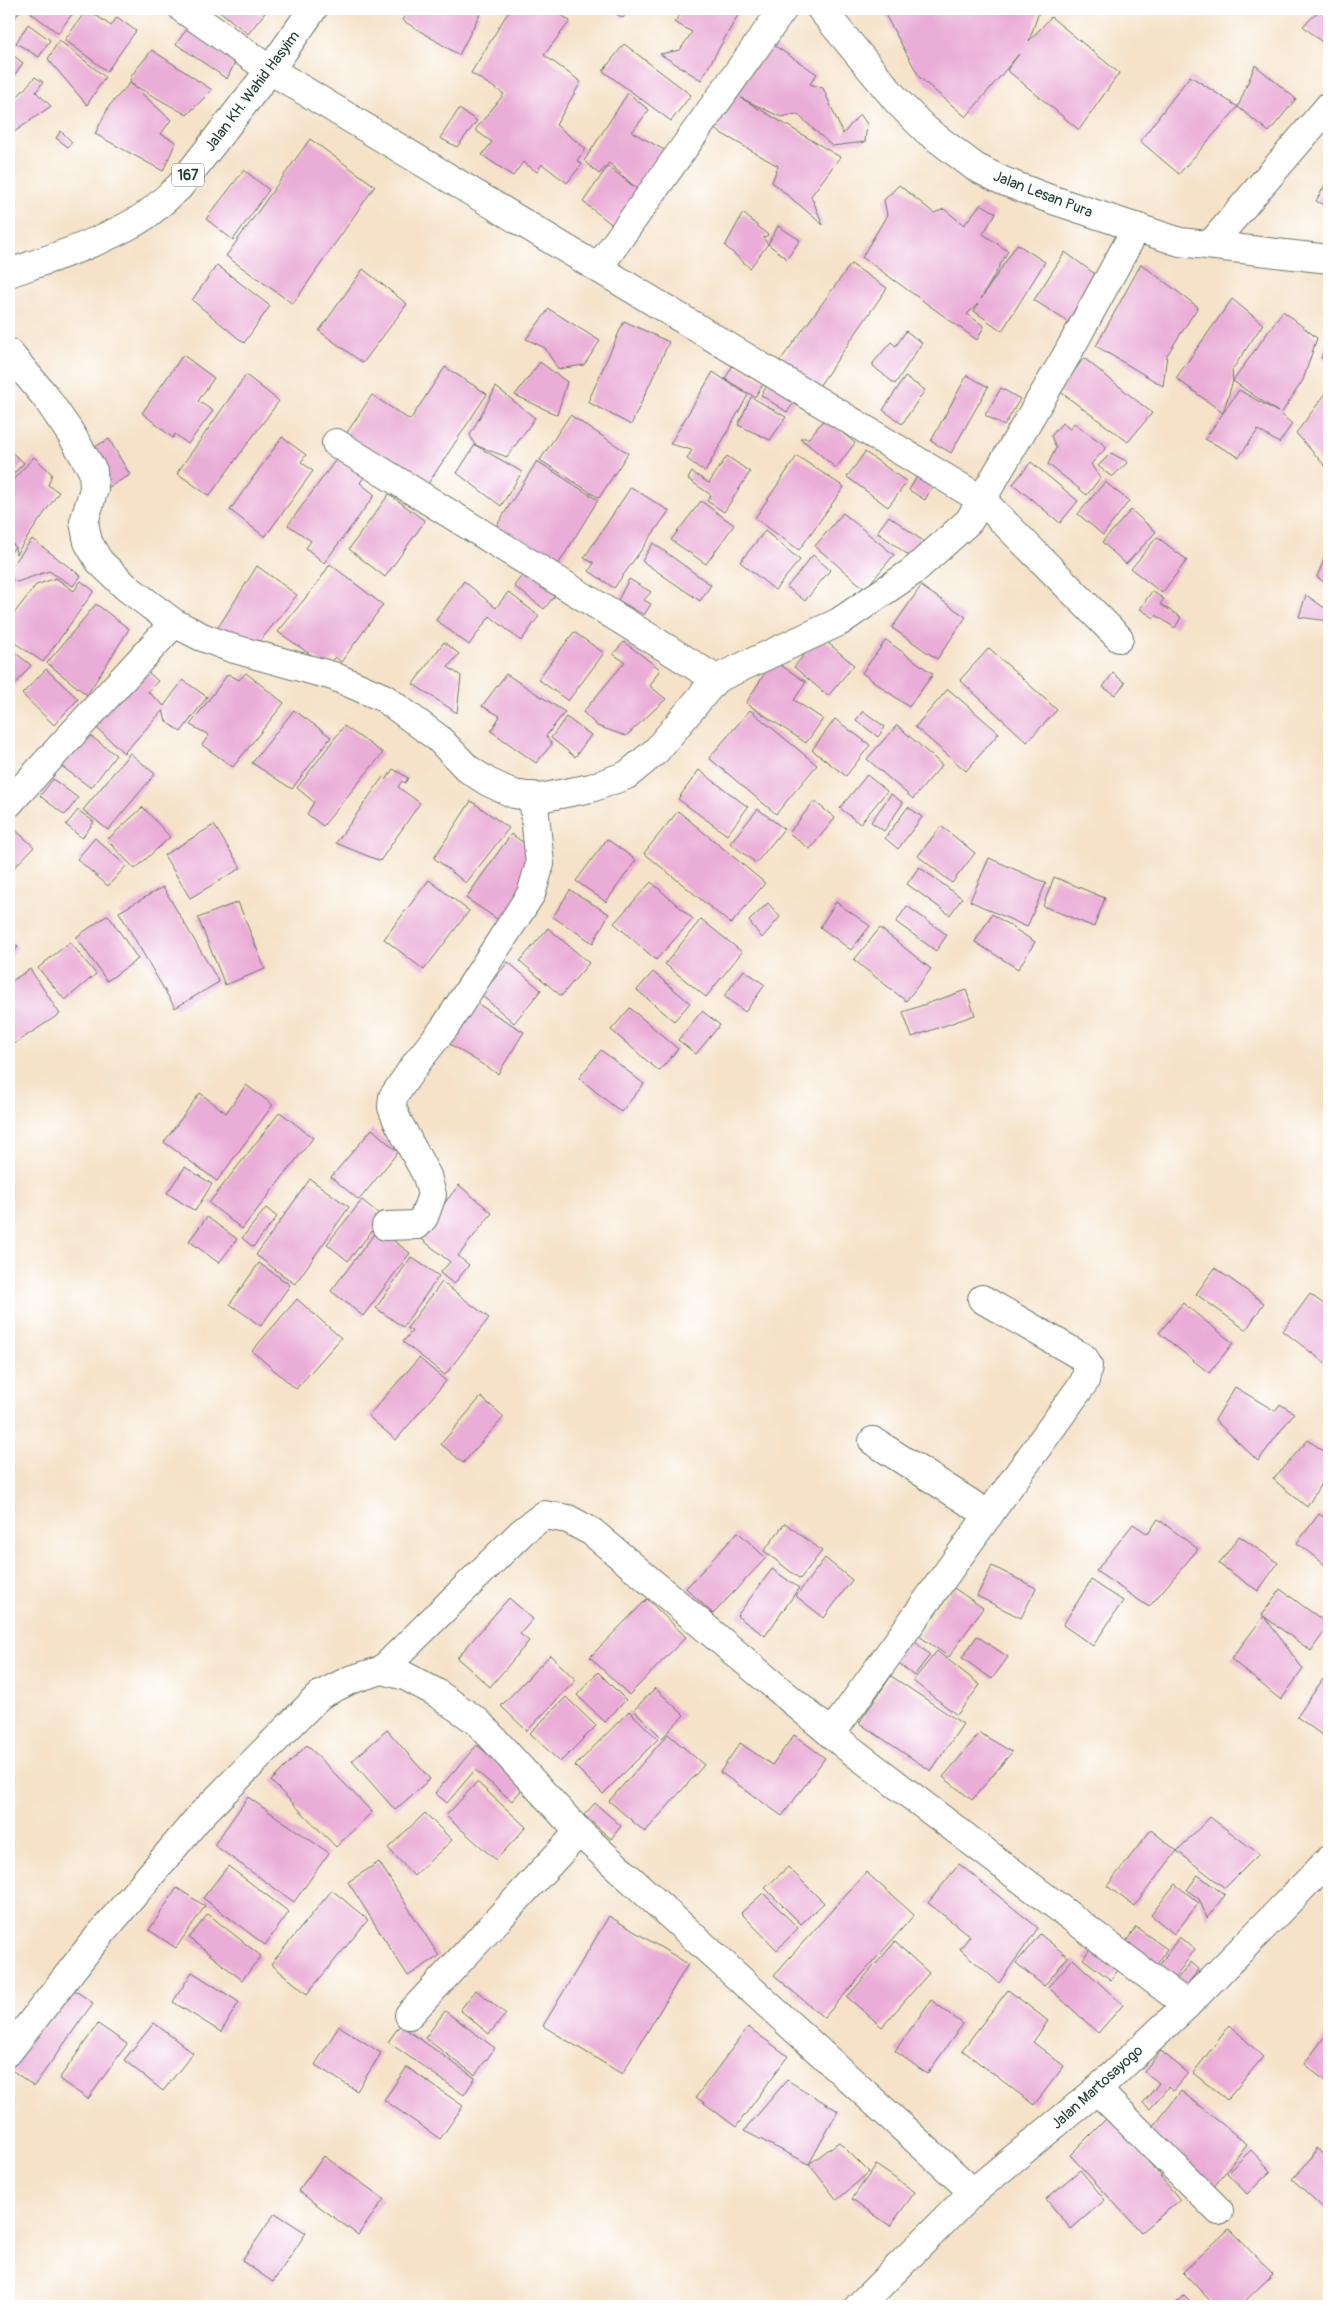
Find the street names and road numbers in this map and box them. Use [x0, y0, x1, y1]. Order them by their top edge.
street label: Jalan KH. Wahid Hasyim [201, 27, 304, 155]
road number: 167 [172, 164, 204, 186]
street label: Jalan Lesan Pura [990, 167, 1095, 222]
street label: Jalan Martosayogo [1048, 2041, 1147, 2134]

